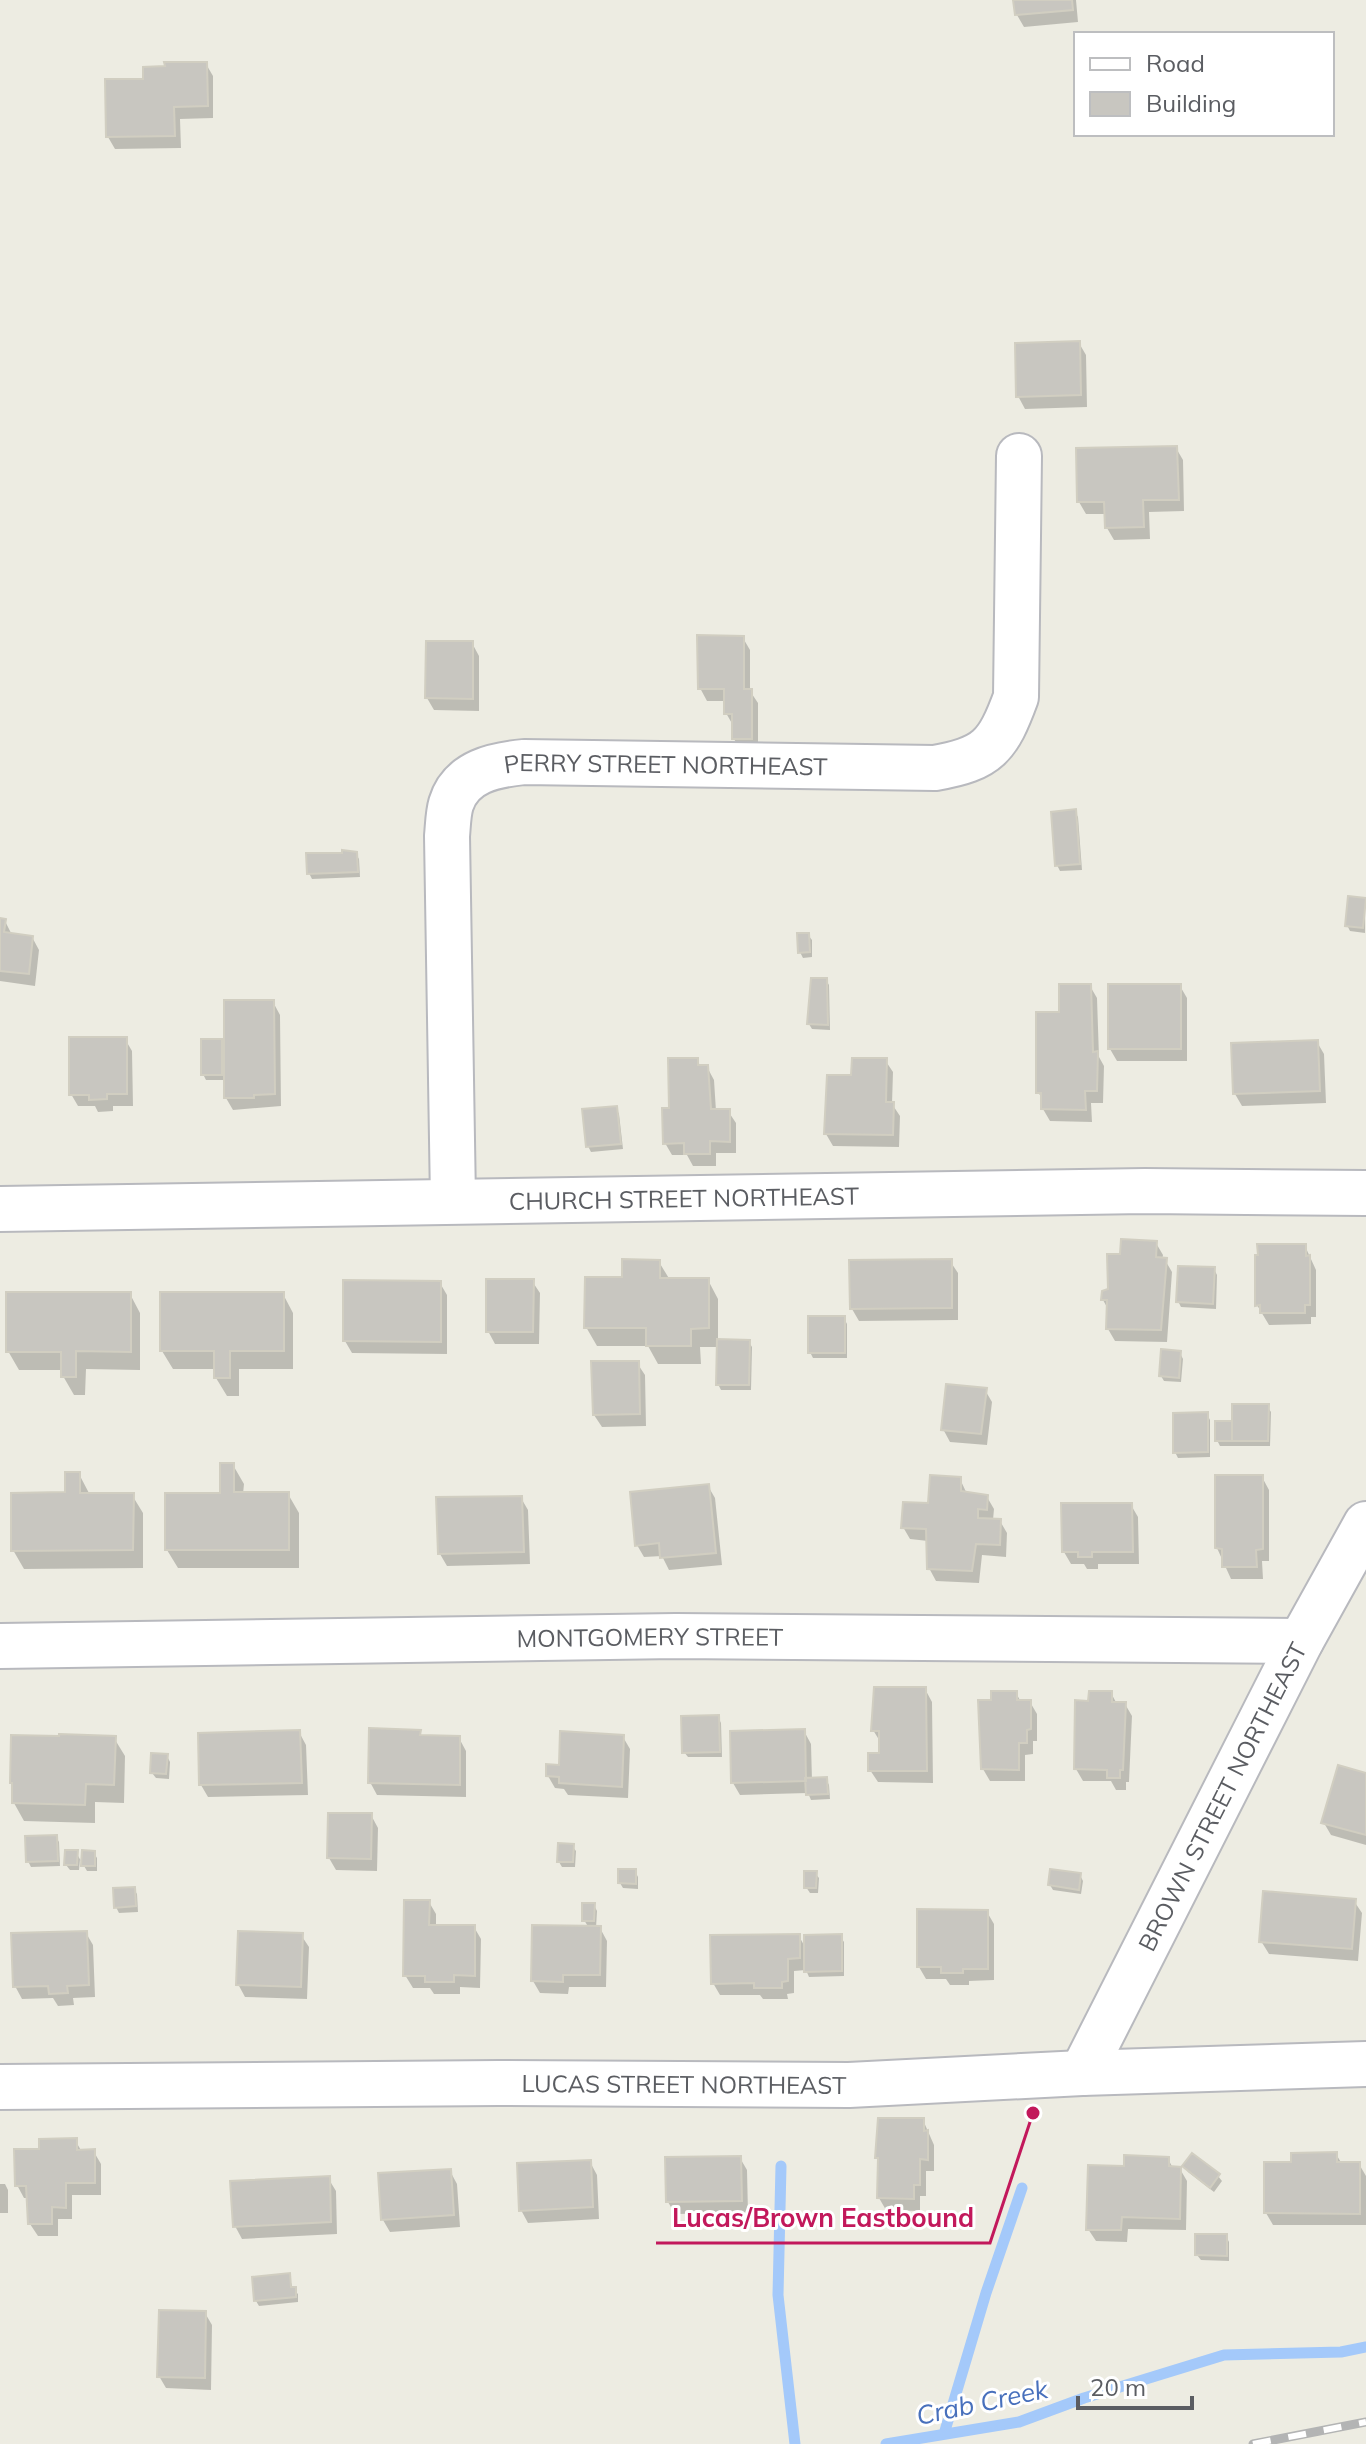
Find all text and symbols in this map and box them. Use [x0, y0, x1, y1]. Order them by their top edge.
legend [1074, 32, 1334, 136]
text: Road [1146, 48, 1205, 78]
text: Building [1146, 88, 1236, 118]
street label: PERRY STREET NORTHEAST [502, 747, 828, 781]
street label: CHURCH STREET NORTHEAST [509, 1180, 860, 1216]
street label: MONTGOMERY STREET [516, 1621, 784, 1653]
street label: BROWN STREET NORTHEAST [1131, 1637, 1313, 1956]
street label: LUCAS STREET NORTHEAST [521, 2068, 847, 2100]
callout: Lucas/Brown Eastbound [656, 2193, 990, 2243]
text: Lucas/Brown Eastbound [672, 2201, 974, 2234]
scale bar [1078, 2360, 1192, 2410]
water label: Crab Creek [913, 2372, 1051, 2432]
text: 20 m [1090, 2372, 1146, 2402]

